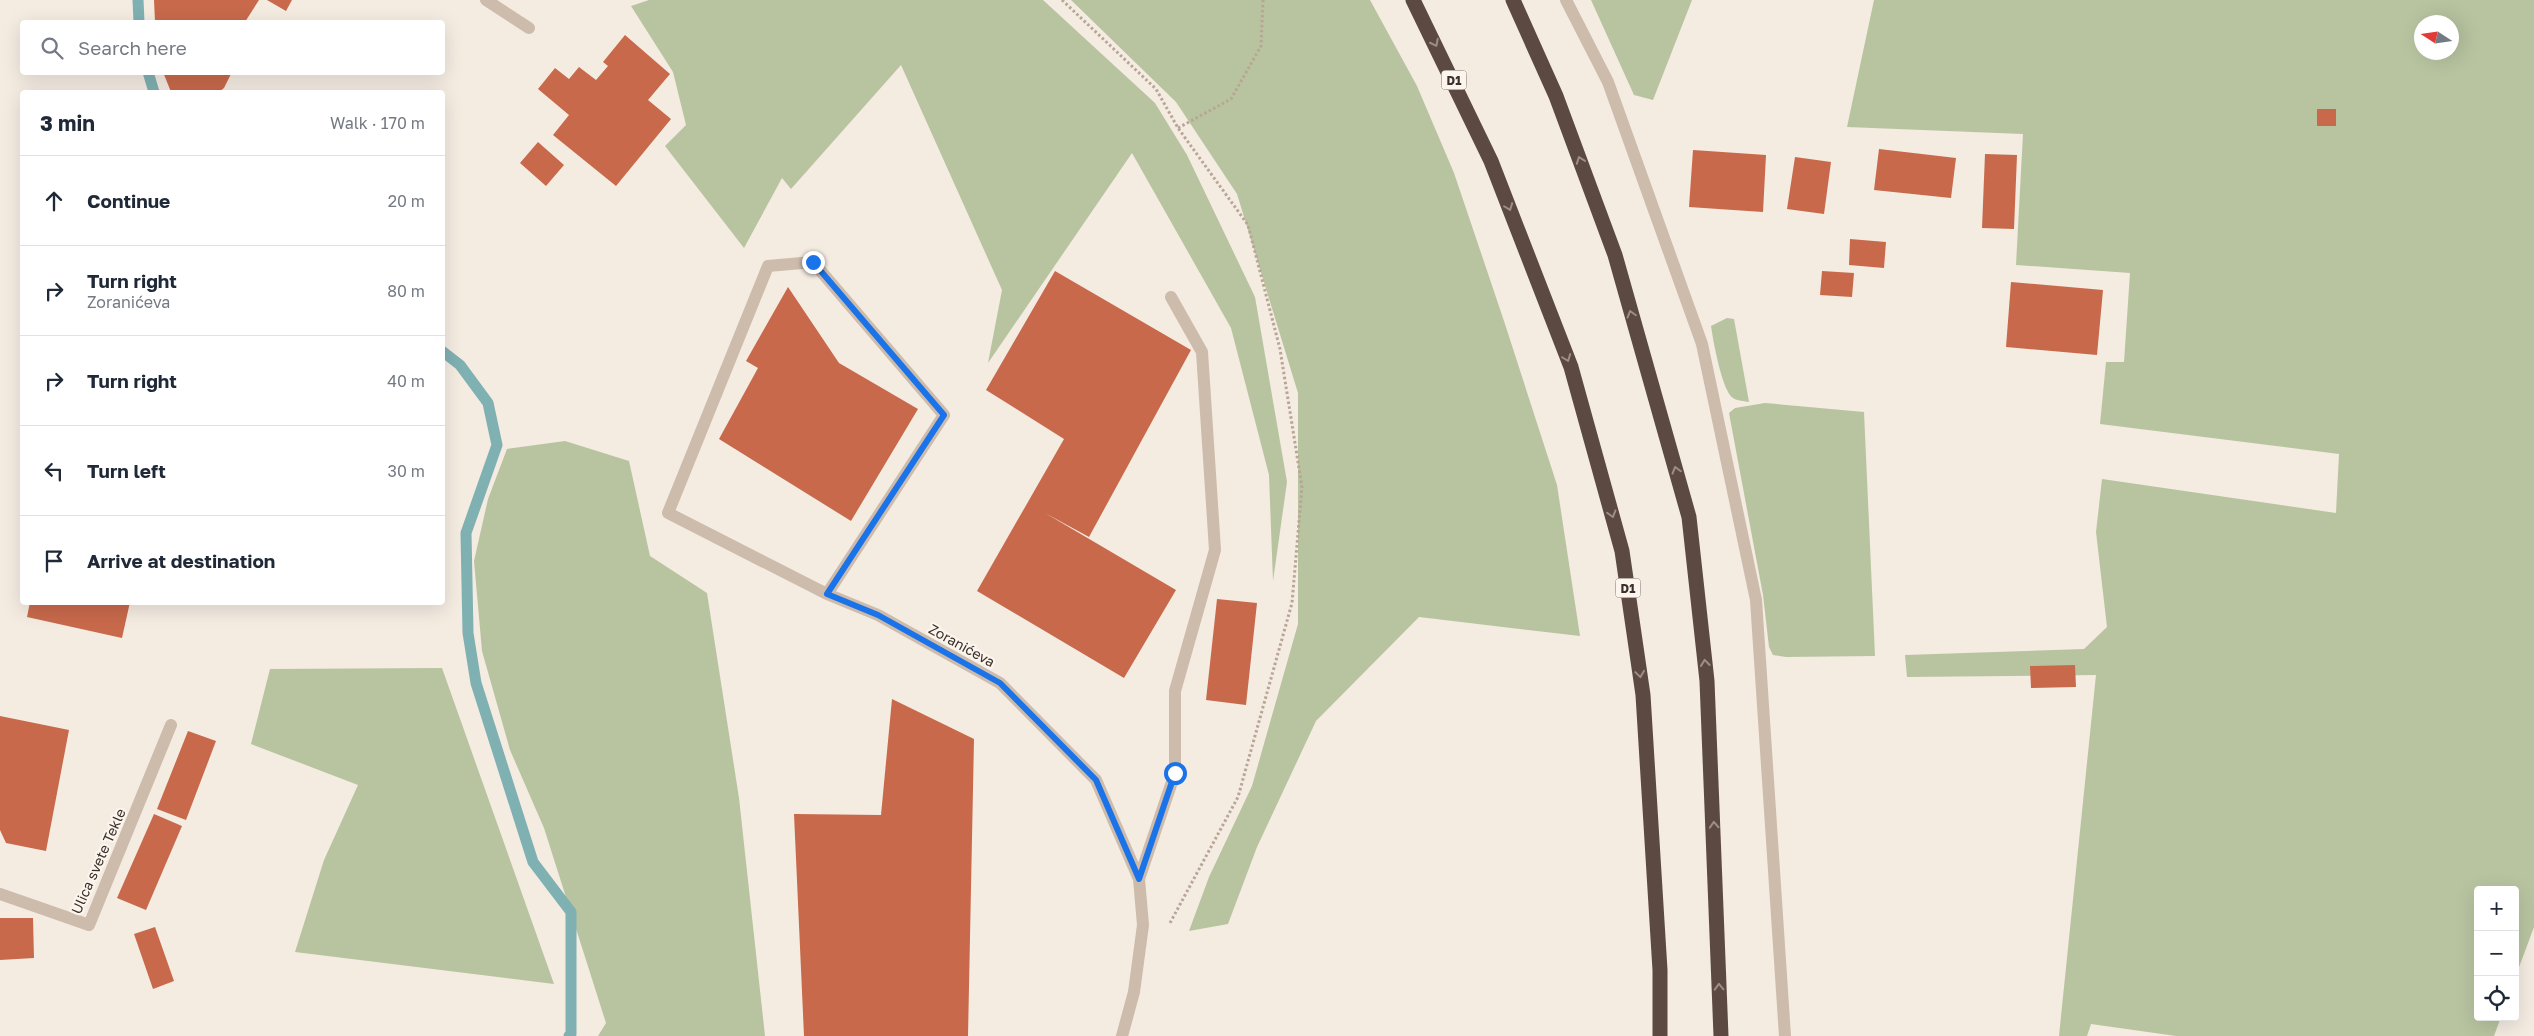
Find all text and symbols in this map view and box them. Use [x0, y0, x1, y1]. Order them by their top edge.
north arrow [2414, 15, 2459, 60]
search box [20, 20, 445, 75]
icon: search [38, 34, 66, 62]
text: Search here [78, 36, 187, 59]
one-way arrow [1429, 38, 1439, 47]
road number: D1 [1442, 70, 1466, 90]
text: 3 min [40, 110, 95, 136]
text: Walk · 170 m [330, 113, 425, 133]
one-way arrow [1576, 156, 1586, 164]
icon: ahead [40, 187, 68, 215]
text: Continue [87, 189, 170, 212]
text: 20 m [388, 191, 425, 211]
one-way arrow [1503, 202, 1513, 211]
route end [802, 251, 825, 274]
text: Turn right [87, 269, 177, 292]
icon: right [40, 277, 68, 305]
text: 80 m [387, 281, 425, 301]
text: Zoranićeva [87, 292, 170, 312]
one-way arrow [1627, 310, 1637, 318]
one-way arrow [1561, 353, 1572, 362]
icon: right [40, 367, 68, 395]
text: Turn right [87, 369, 177, 392]
text: 40 m [387, 371, 425, 391]
icon: left [40, 457, 68, 485]
text: Turn left [87, 459, 166, 482]
text: 30 m [388, 461, 425, 481]
one-way arrow [1671, 466, 1681, 474]
one-way arrow [1606, 510, 1617, 519]
icon: arrive [40, 547, 68, 575]
text: Arrive at destination [87, 549, 275, 572]
road number: D1 [1616, 578, 1640, 598]
street label: Zoranićeva [926, 620, 998, 670]
one-way arrow [1700, 658, 1711, 666]
one-way arrow [1635, 670, 1645, 679]
route start [1164, 762, 1187, 785]
street label: Ulica svete Tekle [67, 806, 129, 916]
one-way arrow [1708, 821, 1719, 829]
map controls [2474, 886, 2519, 1021]
button: + [2474, 886, 2519, 931]
button: − [2474, 931, 2519, 976]
button: locate [2474, 976, 2519, 1021]
one-way arrow [1714, 983, 1725, 991]

